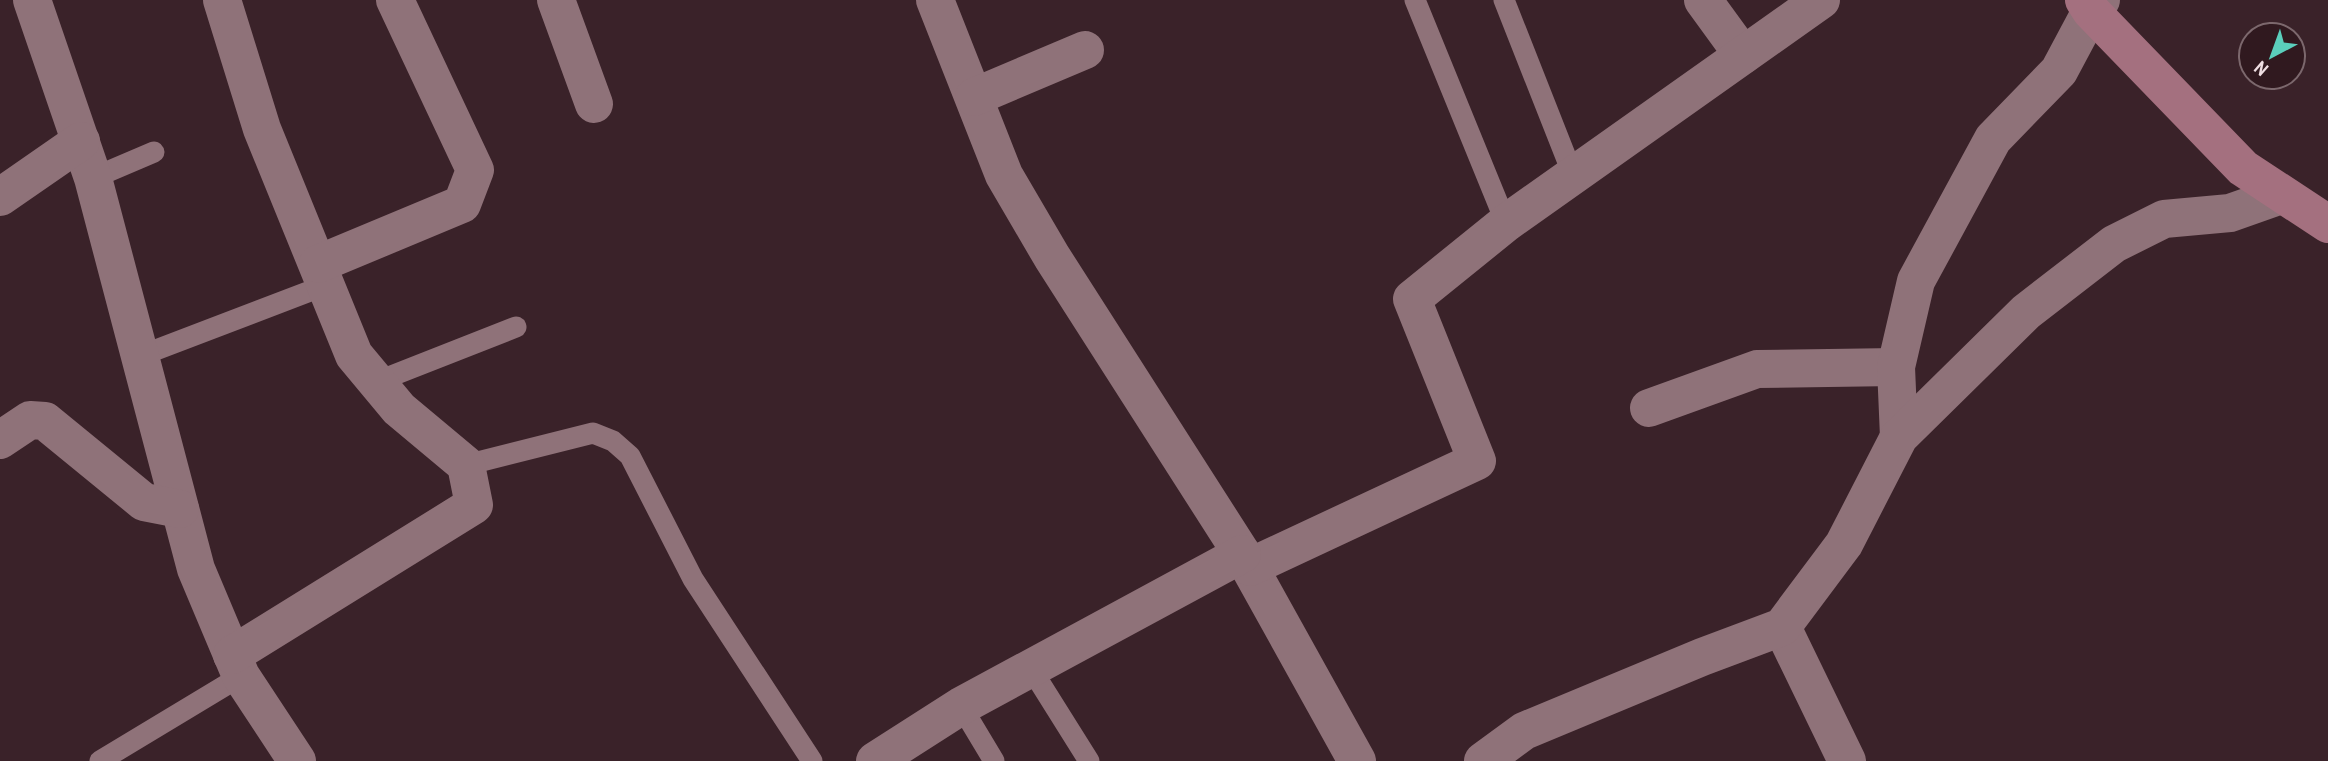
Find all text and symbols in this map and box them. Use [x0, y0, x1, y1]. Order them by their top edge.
north arrow [2237, 21, 2307, 91]
text: N [2248, 55, 2274, 82]

